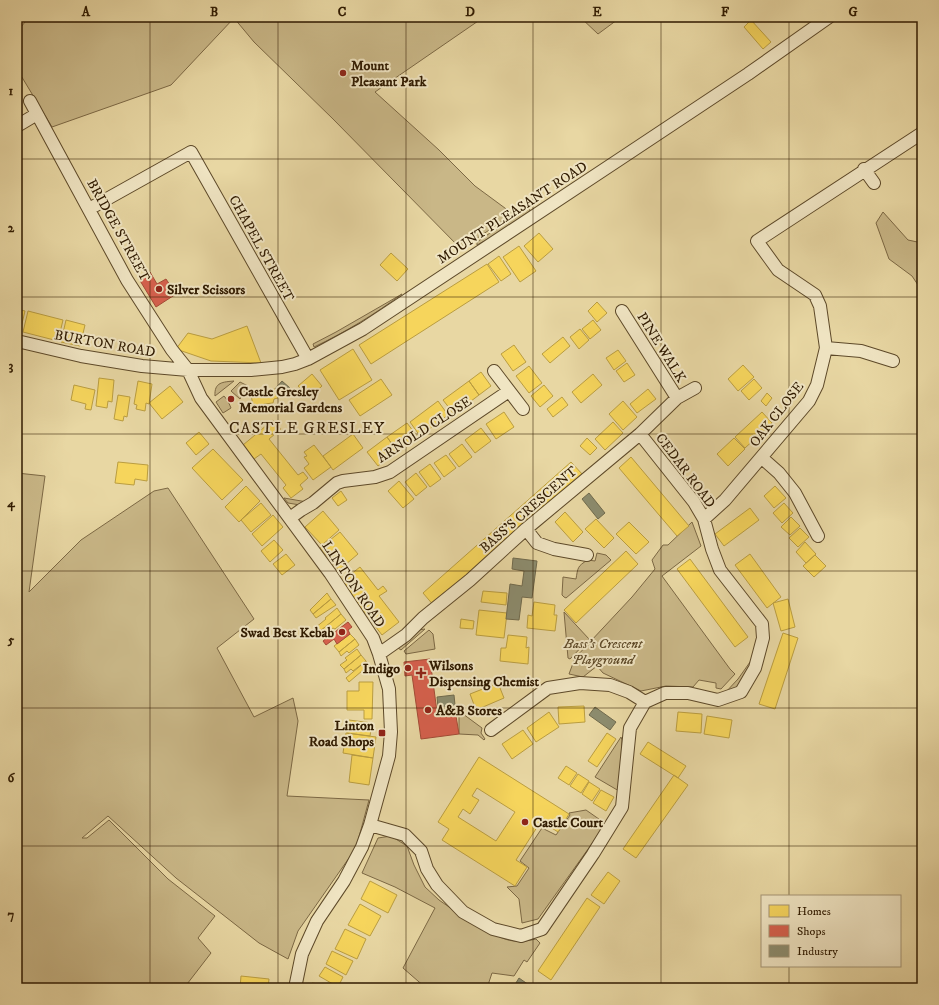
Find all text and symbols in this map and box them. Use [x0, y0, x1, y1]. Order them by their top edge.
text: A [81, 4, 91, 20]
text: B [210, 4, 218, 20]
text: C [338, 4, 347, 20]
text: D [465, 4, 475, 20]
text: E [592, 4, 602, 20]
text: F [721, 4, 730, 20]
text: G [848, 4, 858, 20]
place label: Mount Pleasant Park [351, 57, 428, 91]
marker: Mount Pleasant Park [338, 68, 348, 78]
text: 1 [9, 83, 14, 99]
street label: MOUNT PLEASANT ROAD [434, 158, 591, 268]
street label: BRIDGE STREET [82, 176, 154, 285]
street label: CHAPEL STREET [224, 192, 298, 305]
text: 2 [8, 220, 15, 236]
place label: Silver Scissors [167, 281, 245, 299]
marker: Silver Scissors [154, 284, 164, 294]
street label: PINE WALK [632, 309, 690, 386]
street label: BURTON ROAD [53, 326, 157, 362]
text: 3 [9, 358, 14, 374]
street label: OAK CLOSE [746, 378, 808, 451]
place label: Castle Gresley Memorial Gardens [239, 383, 343, 417]
street label: ARNOLD CLOSE [374, 392, 475, 467]
marker: Castle Gresley Memorial Gardens [226, 394, 236, 404]
district label: CASTLE GRESLEY [229, 418, 385, 438]
street label: CEDAR ROAD [651, 430, 719, 512]
street label: BASS'S CRESCENT [476, 462, 581, 557]
text: 4 [6, 495, 15, 512]
street label: LINTON ROAD [318, 538, 389, 631]
place label: Swad Best Kebab [241, 624, 334, 642]
marker: Swad Best Kebab [337, 627, 347, 637]
text: 5 [7, 632, 15, 648]
park label: Bass's Crescent Playground [563, 635, 644, 669]
place label: Wilsons Dispensing Chemist [428, 657, 539, 691]
place label: Indigo [363, 660, 400, 678]
marker: Indigo [403, 663, 413, 673]
marker: Wilsons Dispensing Chemist [416, 668, 426, 678]
place label: A&B Stores [435, 702, 502, 720]
marker: A&B Stores [423, 705, 433, 715]
place label: Linton Road Shops [309, 717, 375, 751]
marker: Linton Road Shops [377, 728, 387, 738]
text: 6 [8, 770, 16, 786]
place label: Castle Court [533, 814, 603, 832]
marker: Castle Court [520, 817, 530, 827]
legend [761, 895, 901, 967]
text: Homes [797, 904, 831, 919]
text: 7 [8, 907, 15, 923]
text: Shops [797, 924, 825, 939]
text: Industry [797, 944, 838, 959]

